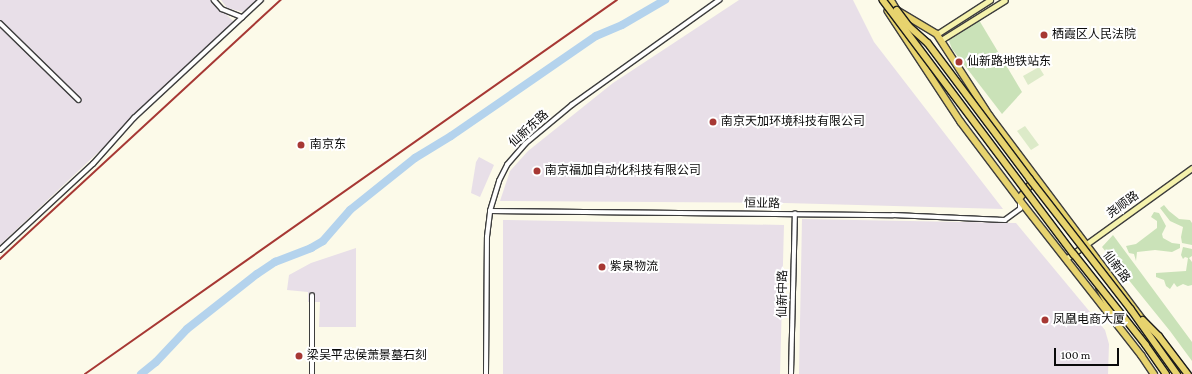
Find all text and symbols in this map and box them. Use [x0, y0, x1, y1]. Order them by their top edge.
place label: 栖霞区人民法院 [1052, 28, 1136, 42]
marker: 栖霞区人民法院 [1039, 30, 1049, 40]
place label: 仙新路地铁站东 [967, 55, 1051, 69]
marker: 仙新路地铁站东 [954, 57, 964, 67]
street label: 仙新东路 [506, 108, 552, 150]
place label: 南京天加环境科技有限公司 [721, 115, 865, 129]
marker: 南京天加环境科技有限公司 [708, 117, 718, 127]
place label: 南京东 [310, 138, 346, 152]
marker: 南京东 [295, 139, 307, 151]
place label: 南京福加自动化科技有限公司 [545, 164, 701, 178]
marker: 南京福加自动化科技有限公司 [532, 166, 542, 176]
street label: 尧顺路 [1104, 189, 1142, 221]
street label: 恒业路 [744, 196, 780, 212]
street label: 仙新路 [1099, 248, 1133, 286]
place label: 紫泉物流 [610, 260, 658, 274]
marker: 紫泉物流 [597, 262, 607, 272]
street label: 仙新中路 [775, 270, 791, 318]
place label: 凤凰电商大厦 [1053, 313, 1125, 327]
marker: 凤凰电商大厦 [1040, 315, 1050, 325]
scale bar [1056, 340, 1121, 366]
text: 100 m [1061, 348, 1090, 362]
place label: 梁吴平忠侯萧景墓石刻 [307, 349, 427, 363]
marker: 梁吴平忠侯萧景墓石刻 [294, 351, 304, 361]

